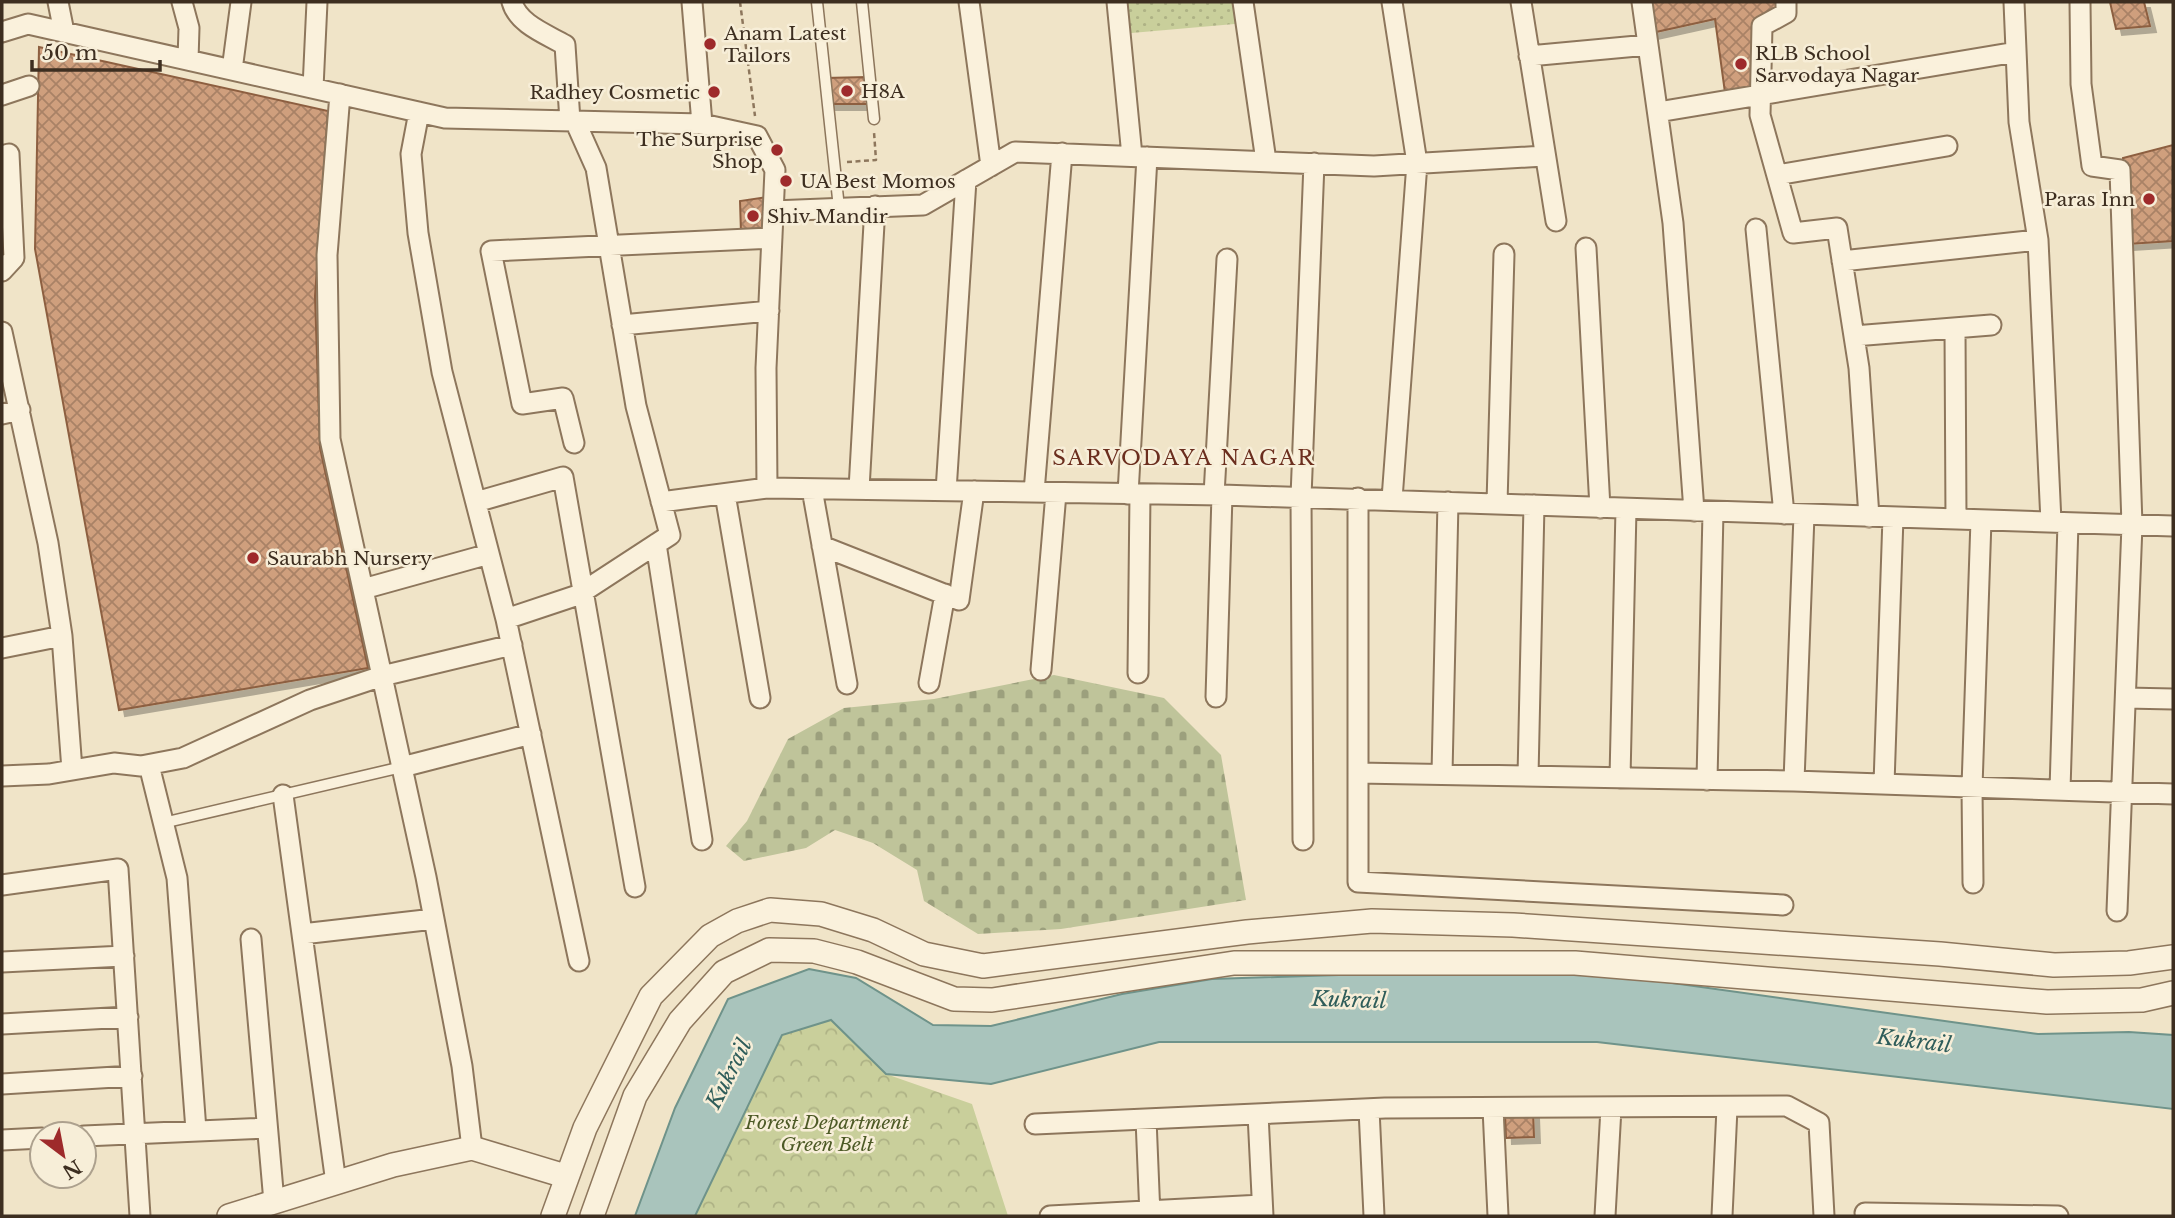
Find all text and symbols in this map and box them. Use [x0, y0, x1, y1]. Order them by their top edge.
place label: Anam Latest Tailors [723, 22, 847, 67]
scale bar [32, 28, 159, 72]
marker: Anam Latest Tailors [702, 36, 718, 52]
text: 50 m [42, 40, 98, 66]
place label: RLB School Sarvodaya Nagar [1755, 42, 1919, 87]
marker: RLB School Sarvodaya Nagar [1733, 56, 1749, 72]
place label: H8A [861, 80, 905, 103]
place label: Radhey Cosmetic [530, 81, 700, 104]
marker: H8A [839, 83, 855, 99]
marker: Radhey Cosmetic [706, 84, 722, 100]
place label: The Surprise Shop [636, 128, 763, 173]
marker: The Surprise Shop [769, 142, 785, 158]
place label: UA Best Momos [800, 170, 956, 193]
marker: UA Best Momos [778, 173, 794, 189]
place label: Paras Inn [2044, 188, 2135, 211]
marker: Paras Inn [2141, 191, 2157, 207]
place label: Shiv Mandir [767, 205, 888, 228]
marker: Shiv Mandir [745, 208, 761, 224]
district label: SARVODAYA NAGAR [1052, 445, 1316, 471]
place label: Saurabh Nursery [267, 547, 432, 570]
marker: Saurabh Nursery [245, 550, 261, 566]
water label: Kukrail [1310, 986, 1387, 1014]
water label: Kukrail [1874, 1023, 1953, 1059]
water label: Kukrail [700, 1034, 758, 1114]
park label: Forest Department Green Belt [744, 1111, 909, 1156]
north arrow [28, 1120, 98, 1190]
text: N [58, 1155, 85, 1184]

